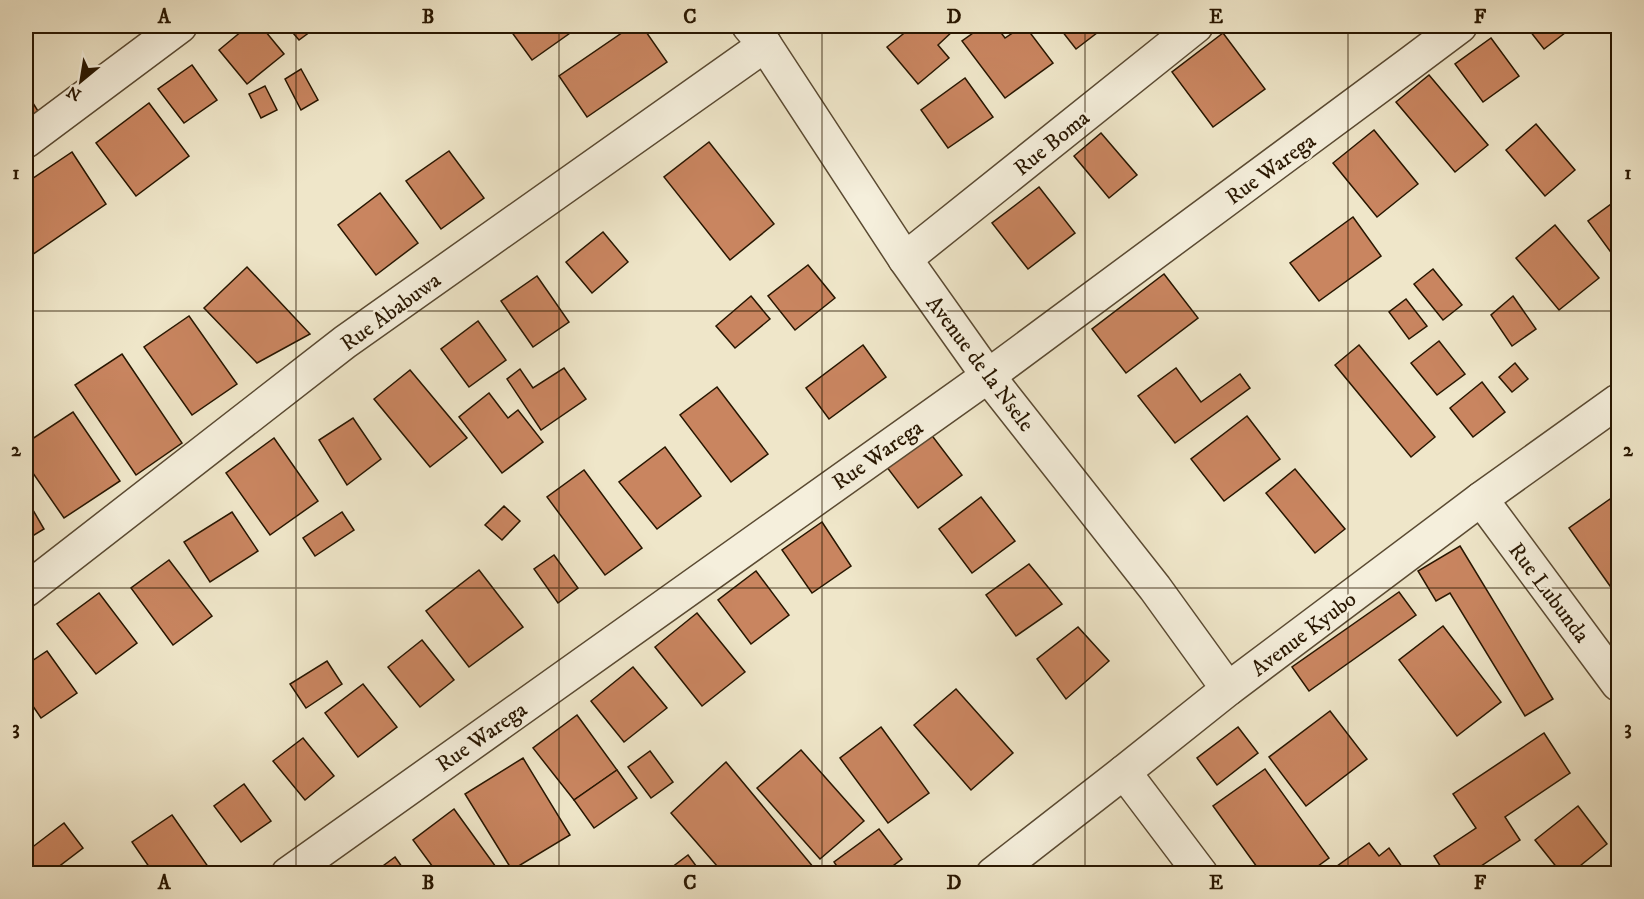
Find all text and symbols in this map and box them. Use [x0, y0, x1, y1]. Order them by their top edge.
text: A [157, 5, 172, 30]
text: B [422, 5, 434, 30]
text: C [683, 5, 697, 30]
text: D [947, 5, 962, 30]
text: E [1209, 5, 1223, 30]
text: F [1474, 5, 1487, 30]
north arrow [51, 51, 111, 111]
text: N [63, 81, 85, 105]
street label: Rue Boma [1009, 104, 1096, 182]
street label: Rue Warega [1221, 127, 1322, 211]
text: 1 [12, 161, 20, 186]
text: 1 [1624, 161, 1632, 186]
street label: Rue Ababuwa [336, 267, 447, 358]
street label: Avenue de la Nsele [920, 291, 1040, 437]
street label: Rue Warega [827, 414, 929, 496]
text: 2 [11, 438, 22, 463]
text: 2 [1623, 438, 1634, 463]
street label: Rue Lubunda [1502, 538, 1596, 649]
street label: Avenue Kyubo [1246, 586, 1362, 683]
street label: Rue Warega [431, 696, 533, 778]
text: 3 [12, 716, 20, 741]
text: 3 [1624, 716, 1632, 741]
text: A [157, 871, 172, 896]
text: B [422, 871, 434, 896]
text: C [683, 871, 697, 896]
text: D [947, 871, 962, 896]
text: E [1209, 871, 1223, 896]
text: F [1474, 871, 1487, 896]

